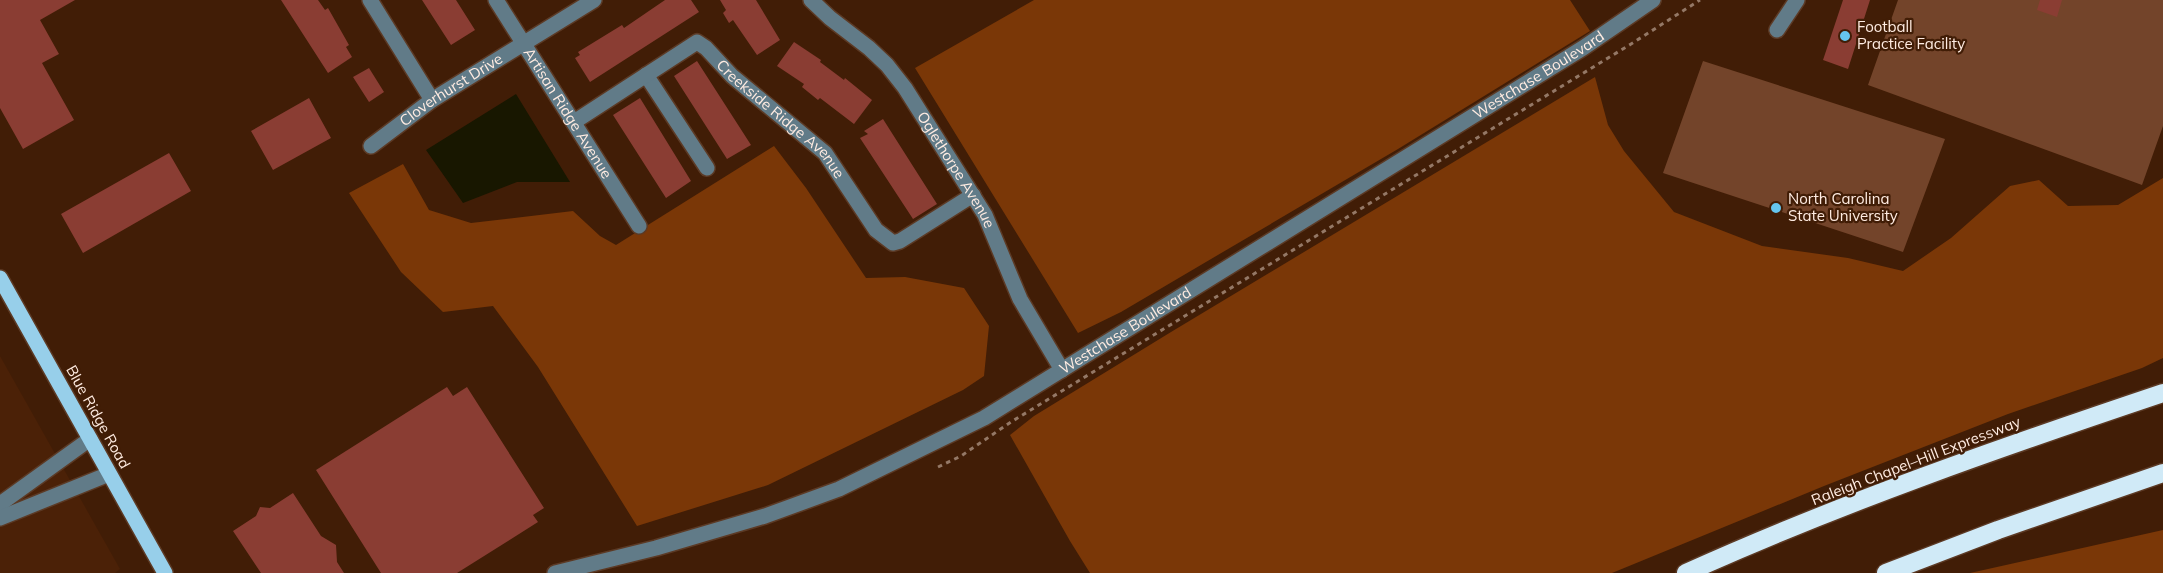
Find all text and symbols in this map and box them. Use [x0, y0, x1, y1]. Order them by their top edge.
place label: Football Practice Facility [1857, 17, 1965, 53]
street label: Westchase Boulevard [1469, 26, 1608, 123]
marker: Football Practice Facility [1838, 29, 1852, 43]
street label: Artisan Ridge Avenue [520, 44, 617, 182]
street label: Cloverhurst Drive [396, 49, 506, 130]
street label: Creekside Ridge Avenue [713, 55, 849, 182]
street label: Oglethorpe Avenue [913, 108, 999, 231]
place label: North Carolina State University [1788, 189, 1898, 225]
marker: North Carolina State University [1769, 201, 1783, 215]
street label: Westchase Boulevard [1056, 282, 1195, 378]
street label: Blue Ridge Road [62, 362, 135, 472]
street label: Raleigh Chapel–Hill Expressway [1808, 412, 2023, 509]

